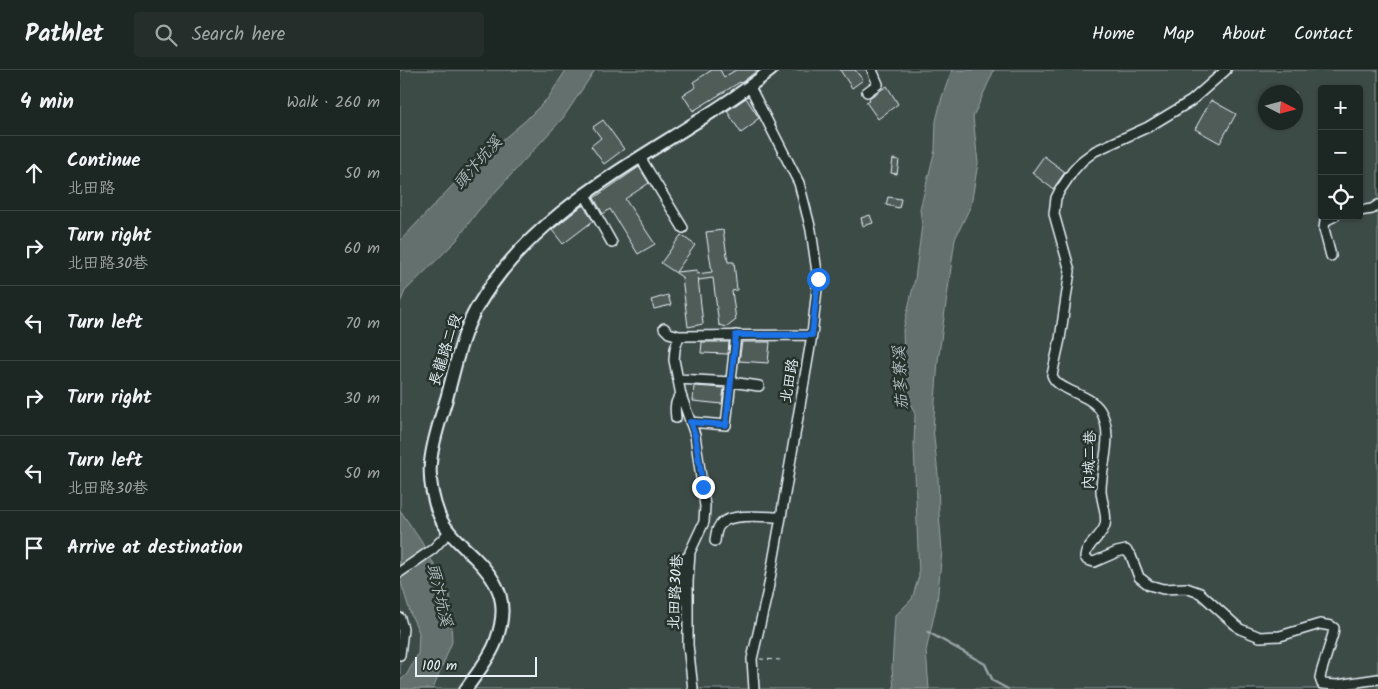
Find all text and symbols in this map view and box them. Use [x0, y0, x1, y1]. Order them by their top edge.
search box [134, 12, 484, 57]
text: Pathlet [25, 15, 104, 54]
text: Search here [192, 20, 285, 50]
text: Home [1092, 20, 1135, 49]
text: Map [1163, 20, 1194, 49]
text: About [1222, 20, 1266, 49]
text: Contact [1294, 20, 1353, 49]
icon: search [152, 21, 180, 49]
north arrow [1258, 85, 1303, 130]
map controls [1318, 85, 1363, 220]
button: + [1318, 85, 1363, 130]
text: 4 min [20, 86, 74, 119]
text: Walk · 260 m [287, 90, 380, 115]
water label: 頭汴坑溪 [448, 130, 509, 195]
button: − [1318, 130, 1363, 175]
text: Continue [67, 146, 140, 176]
icon: ahead [20, 159, 48, 187]
text: 50 m [344, 161, 380, 186]
button: locate [1318, 175, 1363, 220]
text: 北田路 [67, 176, 115, 201]
text: Turn right [67, 221, 152, 251]
icon: right [20, 234, 48, 262]
text: 60 m [344, 236, 380, 261]
text: 北田路30巷 [67, 251, 148, 276]
route start [807, 268, 830, 291]
text: Turn left [67, 308, 142, 338]
icon: left [20, 309, 48, 337]
text: 70 m [345, 311, 380, 336]
street label: 長龍路二段 [423, 311, 469, 389]
water label: 茄苳寮溪 [887, 344, 915, 411]
street label: 北田路 [774, 357, 806, 405]
text: Turn right [67, 383, 152, 413]
icon: right [20, 384, 48, 412]
text: 30 m [344, 386, 380, 411]
street label: 內城二巷 [1077, 430, 1103, 490]
text: Turn left [67, 446, 142, 476]
icon: left [20, 459, 48, 487]
text: 50 m [344, 461, 380, 486]
text: 北田路30巷 [67, 476, 148, 501]
route end [692, 476, 715, 499]
text: Arrive at destination [67, 533, 243, 563]
icon: arrive [20, 534, 48, 562]
street label: 北田路30巷 [662, 553, 690, 631]
water label: 頭汴坑溪 [420, 561, 459, 630]
scale bar [415, 654, 538, 677]
text: 100 m [422, 655, 457, 677]

